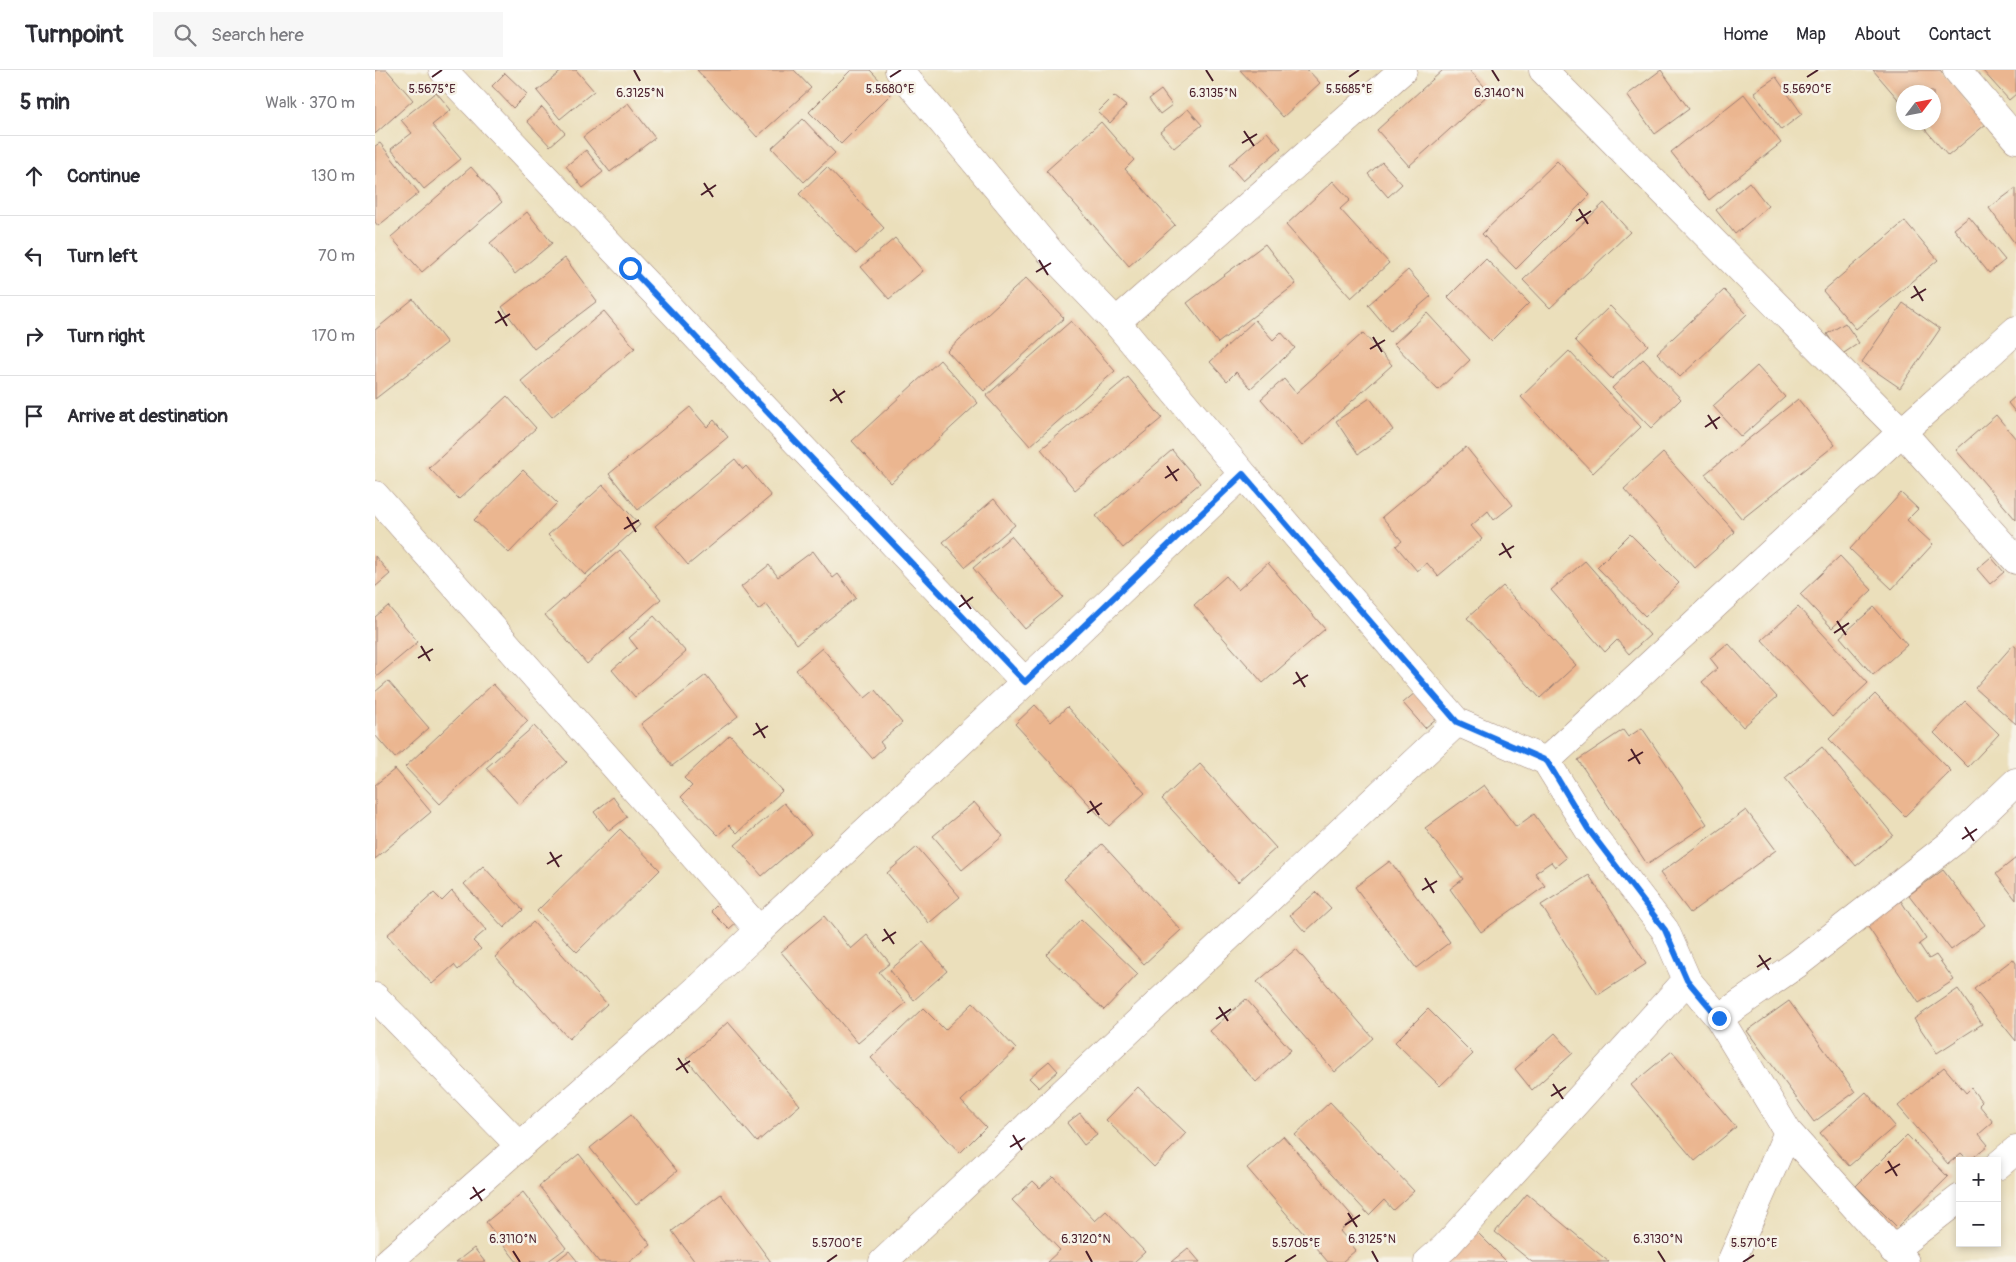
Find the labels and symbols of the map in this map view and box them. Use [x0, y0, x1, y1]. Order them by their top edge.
text: 5.5675°E [409, 82, 455, 97]
text: 5.5680°E [866, 82, 914, 97]
text: 5.5685°E [1326, 82, 1372, 97]
text: 5.5690°E [1783, 82, 1831, 97]
north arrow [1896, 85, 1941, 130]
text: 6.3125°N [616, 86, 664, 101]
text: 6.3135°N [1189, 86, 1237, 101]
text: 6.3140°N [1474, 86, 1524, 101]
route start [619, 257, 642, 280]
route end [1708, 1007, 1731, 1030]
text: 6.3110°N [489, 1232, 537, 1247]
text: 6.3120°N [1061, 1232, 1111, 1247]
text: 6.3125°N [1348, 1232, 1396, 1247]
text: 6.3130°N [1633, 1232, 1683, 1247]
text: 5.5700°E [812, 1236, 862, 1251]
text: 5.5705°E [1272, 1236, 1320, 1251]
text: 5.5710°E [1731, 1236, 1777, 1251]

